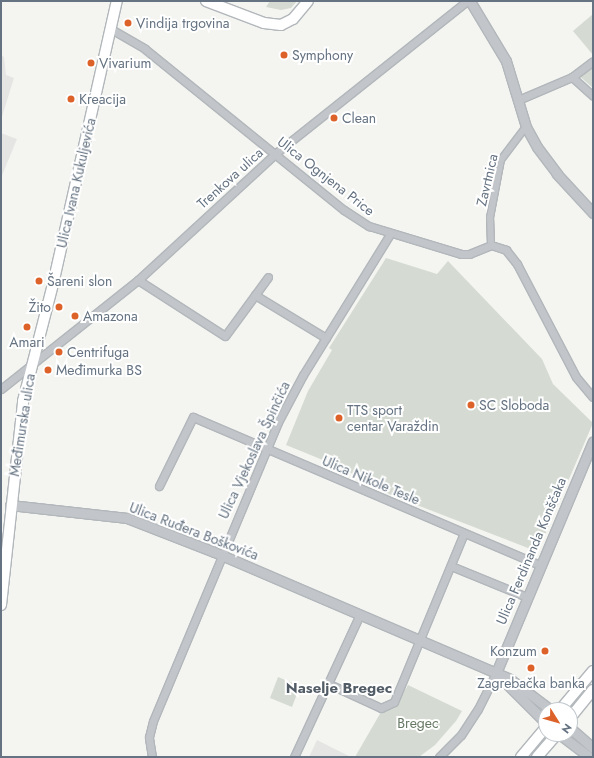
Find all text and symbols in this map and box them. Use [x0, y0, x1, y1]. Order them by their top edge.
place label: Vindija trgovina [136, 15, 230, 31]
marker: Vindija trgovina [123, 18, 133, 28]
place label: Symphony [292, 47, 353, 63]
marker: Symphony [279, 50, 289, 60]
place label: Vivarium [99, 55, 151, 71]
marker: Vivarium [86, 58, 96, 68]
place label: Kreacija [79, 91, 126, 107]
marker: Kreacija [66, 94, 76, 104]
place label: Clean [342, 110, 376, 126]
marker: Clean [329, 113, 339, 123]
street label: Ulica Ivana Kukuljevića [53, 116, 99, 250]
street label: Ulica Ognjena Price [274, 133, 378, 219]
street label: Trenkova ulica [194, 144, 266, 212]
street label: Zavrtnica [473, 152, 501, 208]
place label: Šareni slon [47, 273, 112, 289]
marker: Šareni slon [34, 276, 44, 286]
place label: Žito [29, 299, 51, 315]
marker: Žito [54, 302, 64, 312]
place label: Amazona [83, 308, 138, 324]
marker: Amazona [70, 311, 80, 321]
marker: Amari [22, 322, 32, 332]
place label: Amari [9, 334, 45, 350]
place label: Centrifuga [67, 344, 129, 360]
marker: Centrifuga [54, 347, 64, 357]
place label: Međimurka BS [56, 362, 142, 378]
marker: Međimurka BS [43, 365, 53, 375]
street label: Međimurska ulica [6, 373, 38, 477]
street label: Ulica Vjekoslava Špinčića [215, 379, 293, 521]
place label: SC Sloboda [479, 397, 549, 413]
marker: SC Sloboda [466, 400, 476, 410]
place label: TTS sport centar Varaždin [347, 402, 439, 434]
marker: TTS sport centar Varaždin [334, 413, 344, 423]
street label: Ulica Nikole Tesle [320, 452, 422, 508]
street label: Ulica Ferdinanda Konščaka [492, 475, 570, 627]
street label: Ulica Ruđera Boškovića [127, 499, 261, 563]
place label: Konzum [490, 643, 537, 659]
marker: Konzum [540, 646, 550, 656]
marker: Zagrebačka banka [526, 663, 536, 673]
place label: Zagrebačka banka [477, 675, 585, 691]
district label: Naselje Bregec [286, 680, 392, 698]
north arrow [538, 702, 578, 742]
park label: Bregec [397, 715, 439, 731]
text: N [558, 720, 576, 737]

